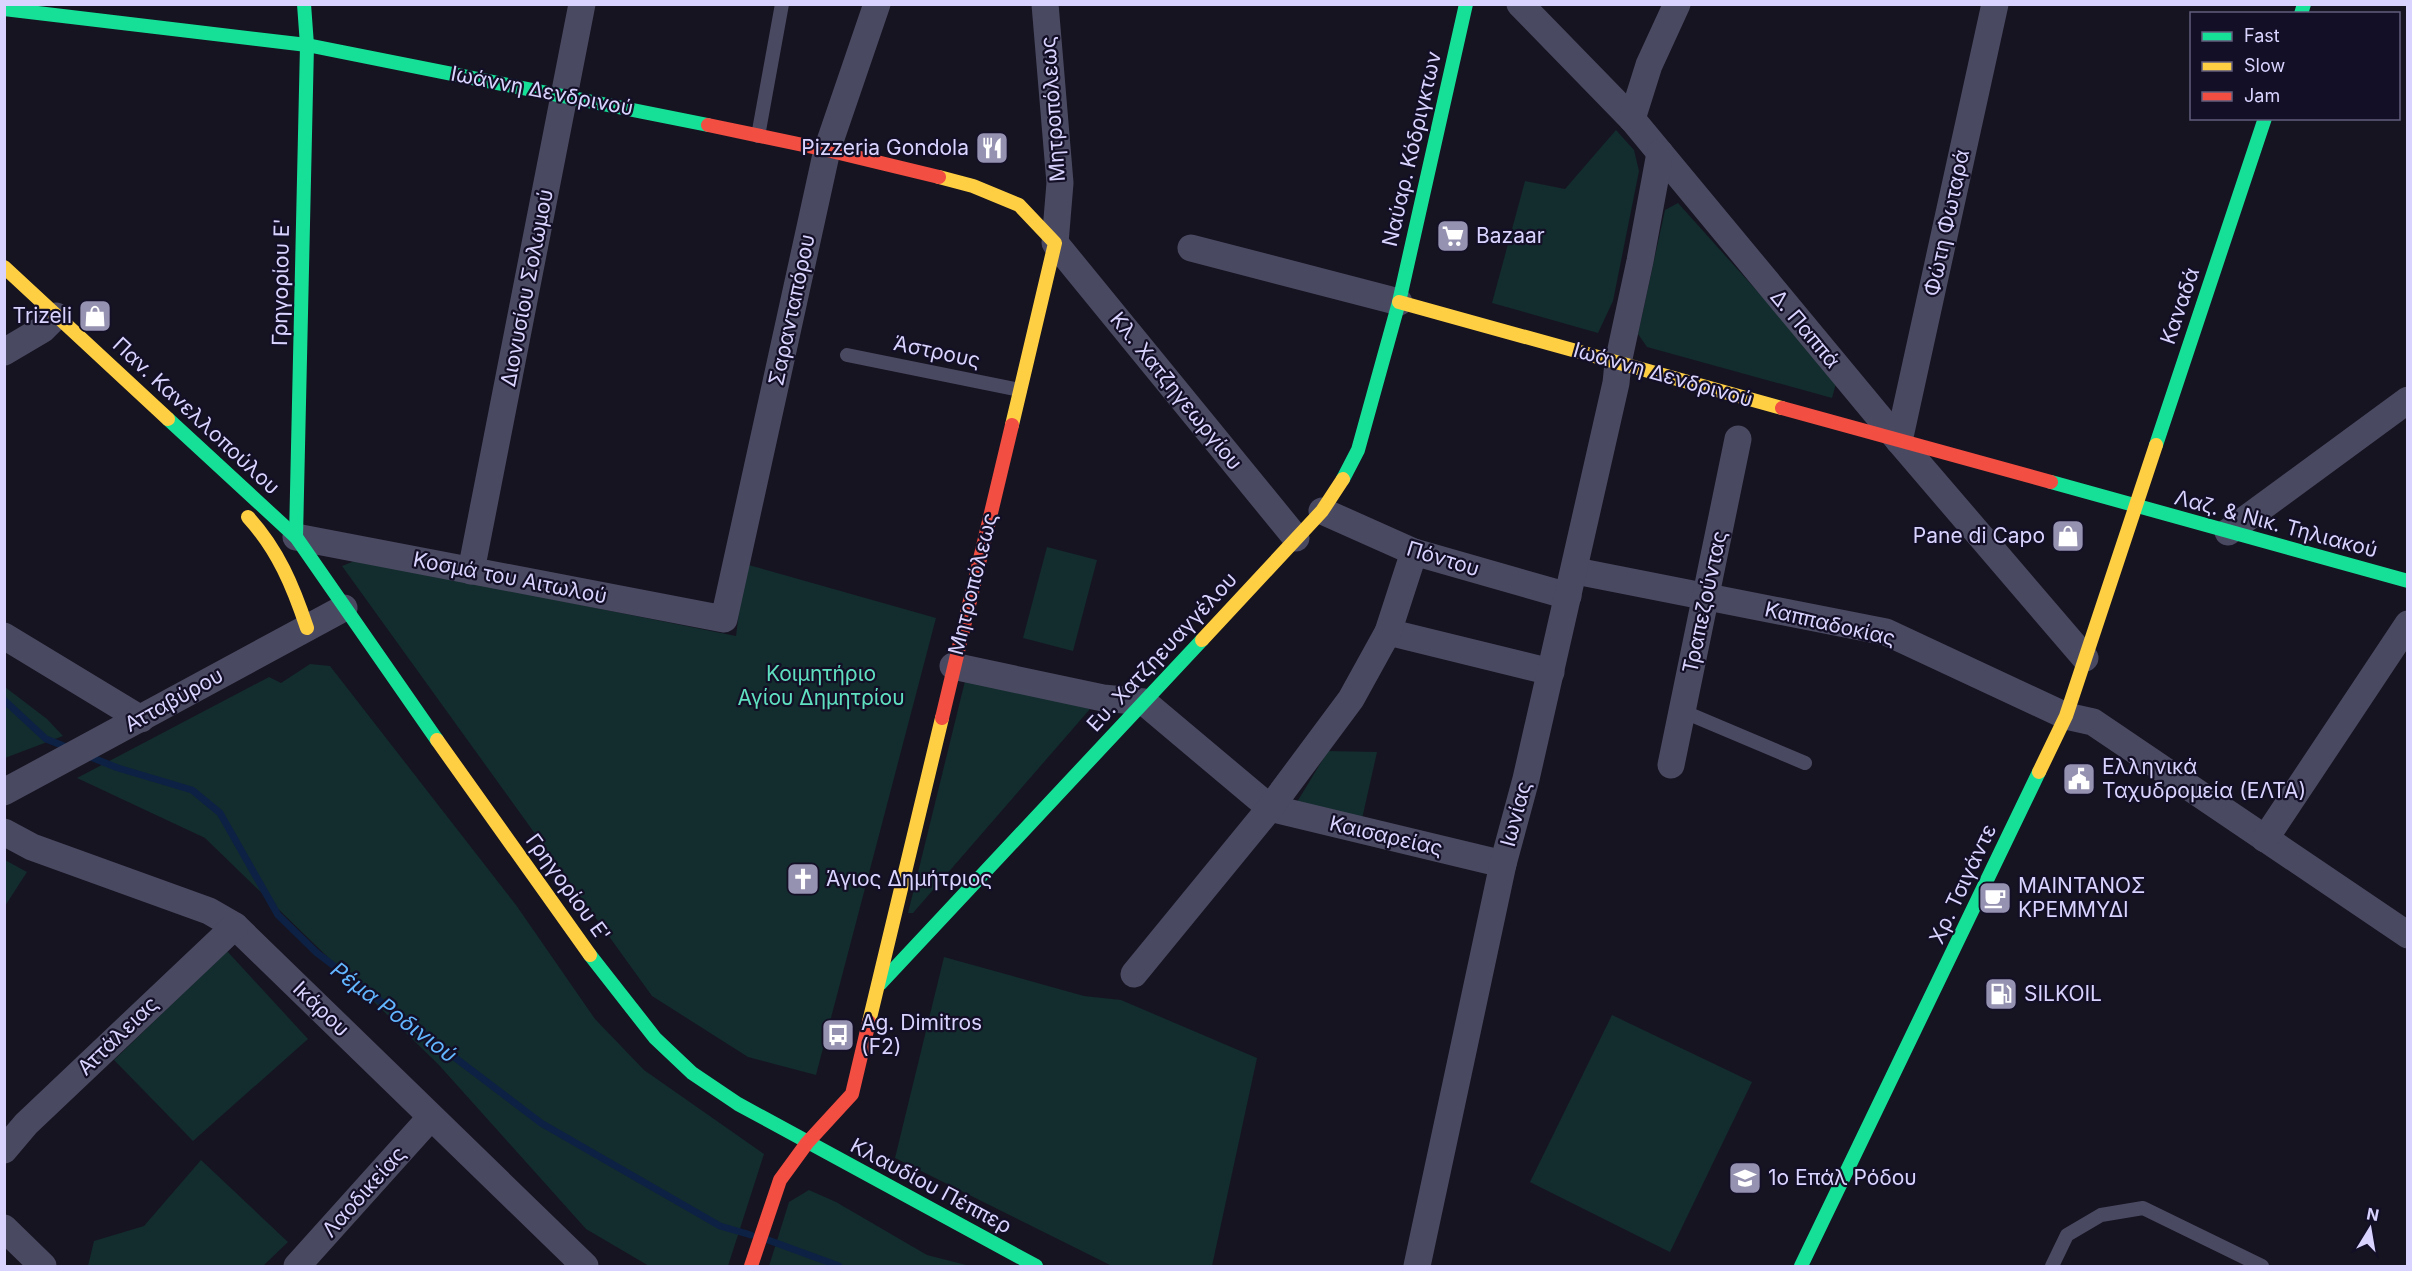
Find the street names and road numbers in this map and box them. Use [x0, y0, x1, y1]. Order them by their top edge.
street label: Μητροπόλεως [1035, 36, 1070, 183]
street label: Ναύαρ. Κόδριγκτων [1377, 49, 1446, 249]
street label: Ιωάννη Δενδρινού [449, 61, 635, 120]
street label: Φώτη Φωταρά [1919, 147, 1974, 299]
street label: Διονυσίου Σολωμού [495, 187, 558, 389]
street label: Γρηγορίου Ε' [267, 218, 294, 346]
street label: Σαρανταπόρου [763, 232, 820, 388]
street label: Καναδά [2155, 264, 2204, 347]
street label: Δ. Παππά [1765, 284, 1845, 373]
street label: Κλ. Χατζηγεωργίου [1105, 307, 1248, 475]
street label: Άστρους [892, 330, 983, 373]
street label: Παν. Κανελλοπούλου [108, 332, 285, 499]
street label: Ιωάννη Δενδρινού [1571, 337, 1756, 412]
street label: Λαζ. & Νικ. Τηλιακού [2172, 484, 2380, 563]
street label: Μητροπόλεως [943, 510, 1002, 658]
street label: Τραπεζούντας [1677, 528, 1732, 675]
street label: Πόντου [1404, 536, 1483, 581]
street label: Κοσμά του Αιτωλού [411, 546, 609, 609]
street label: Ευ. Χατζηευαγγέλου [1081, 567, 1242, 736]
street label: Καππαδοκίας [1762, 596, 1898, 651]
street label: Ατταβύρου [120, 662, 227, 737]
street label: Ιωνίας [1495, 778, 1536, 849]
street label: Καισαρείας [1327, 810, 1445, 861]
street label: Χρ. Τσιγάντε [1924, 820, 2001, 948]
street label: Γρηγορίου Ε' [521, 829, 616, 947]
street label: Ικάρου [288, 976, 355, 1041]
street label: Αττάλειας [72, 991, 163, 1080]
street label: Κλαυδίου Πέππερ [847, 1133, 1016, 1239]
street label: Λαοδικείας [317, 1141, 411, 1242]

